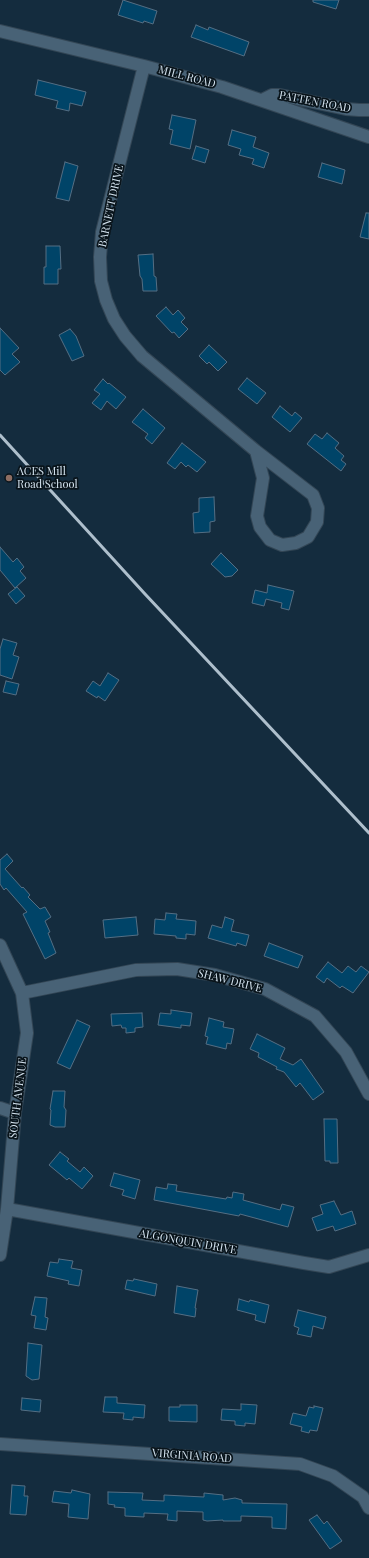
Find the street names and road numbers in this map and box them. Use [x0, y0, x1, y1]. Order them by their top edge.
street label: MILL ROAD [157, 63, 217, 91]
street label: PATTEN ROAD [278, 89, 352, 115]
street label: BARNETT DRIVE [96, 164, 126, 248]
street label: SHAW DRIVE [197, 967, 263, 995]
street label: SOUTH AVENUE [6, 1057, 30, 1139]
street label: ALGONQUIN DRIVE [138, 1227, 238, 1257]
street label: VIRGINIA ROAD [152, 1447, 232, 1465]

